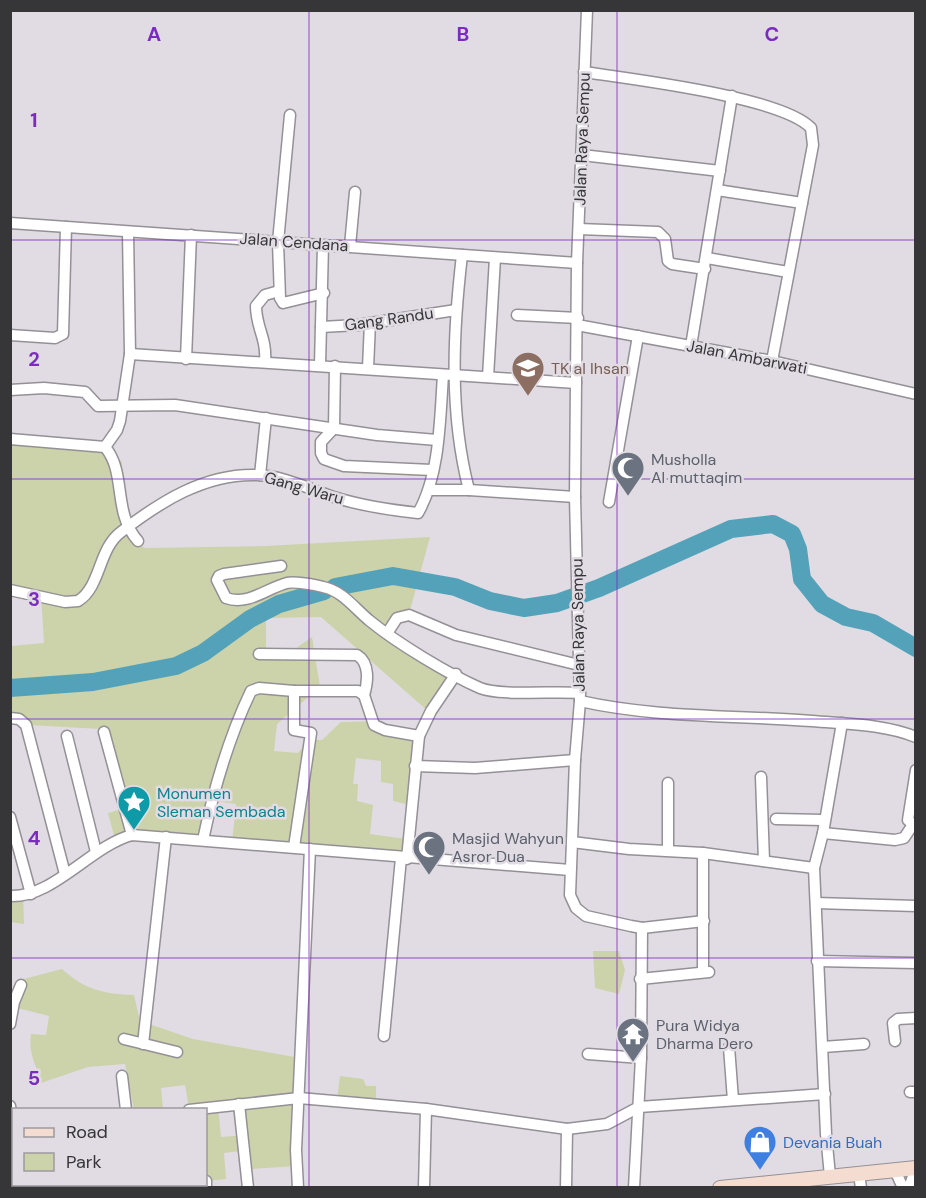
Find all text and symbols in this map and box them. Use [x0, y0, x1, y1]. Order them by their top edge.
text: A [147, 21, 161, 47]
text: B [457, 21, 469, 47]
text: C [765, 21, 779, 47]
street label: Jalan Raya Sempu [569, 72, 595, 206]
text: 1 [30, 107, 38, 133]
street label: Jalan Cendana [239, 228, 349, 256]
street label: Gang Randu [343, 302, 435, 336]
street label: Jalan Ambarwati [685, 335, 809, 379]
text: 2 [28, 346, 40, 372]
school or university icon: TK al Ihsan [510, 350, 546, 397]
place label: TK al Ihsan [551, 358, 629, 379]
place label: Musholla Al muttaqim [651, 449, 742, 488]
mosque icon: Musholla Al muttaqim [610, 450, 646, 497]
street label: Gang Waru [262, 467, 346, 509]
street label: Jalan Raya Sempu [566, 558, 590, 692]
text: 3 [28, 586, 40, 612]
place label: Monumen Sleman Sembada [157, 783, 285, 822]
place icon: Monumen Sleman Sembada [116, 784, 152, 831]
text: 4 [28, 825, 41, 851]
place label: Masjid Wahyun Asror Dua [452, 828, 564, 867]
mosque icon: Masjid Wahyun Asror Dua [411, 829, 447, 876]
place label: Pura Widya Dharma Dero [656, 1015, 753, 1054]
temple icon: Pura Widya Dharma Dero [615, 1016, 651, 1063]
text: 5 [28, 1065, 40, 1091]
legend [12, 1108, 207, 1186]
text: Road [66, 1120, 108, 1144]
shop icon: Devania Buah [742, 1124, 778, 1171]
place label: Devania Buah [783, 1132, 882, 1153]
text: Park [66, 1150, 102, 1174]

